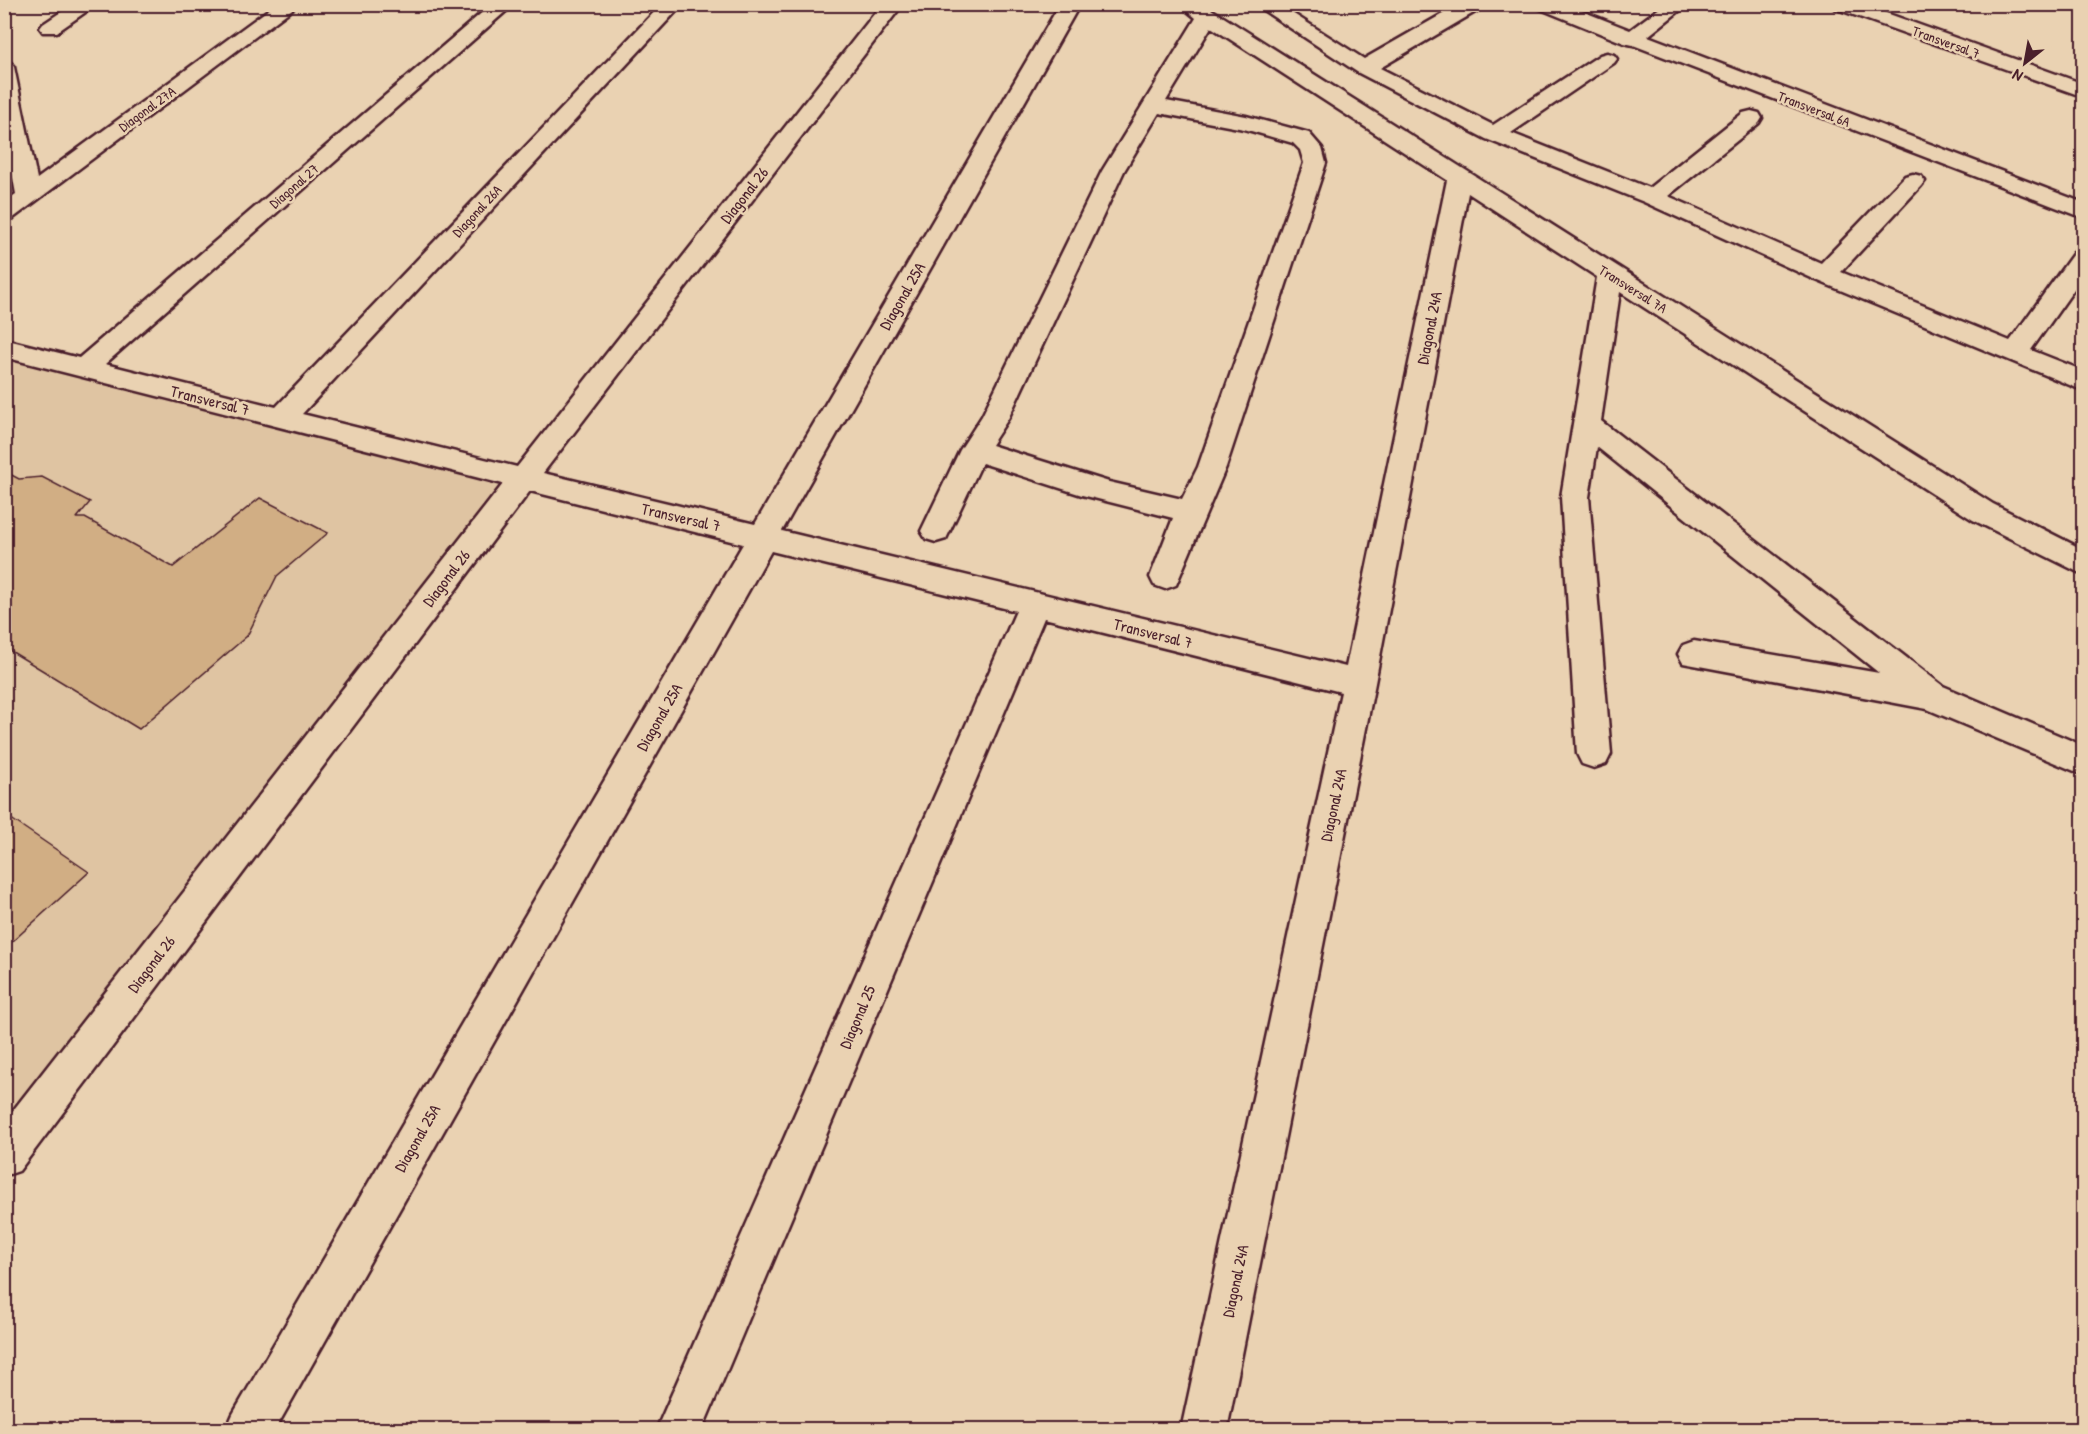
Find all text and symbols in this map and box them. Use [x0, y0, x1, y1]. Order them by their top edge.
street label: Transversal 7 [1910, 21, 1983, 63]
north arrow [1995, 33, 2055, 93]
text: N [2008, 64, 2027, 87]
street label: Diagonal 27A [114, 81, 180, 137]
street label: Transversal 6A [1775, 86, 1853, 131]
street label: Diagonal 27 [265, 159, 323, 213]
street label: Diagonal 26 [715, 162, 773, 228]
street label: Diagonal 26A [448, 180, 507, 242]
street label: Diagonal 25A [874, 258, 930, 334]
street label: Transversal 7A [1595, 260, 1671, 317]
street label: Diagonal 24A [1411, 290, 1447, 366]
street label: Transversal 7 [168, 380, 252, 420]
street label: Transversal 7 [639, 497, 723, 537]
street label: Diagonal 26 [417, 545, 475, 611]
street label: Transversal 7 [1111, 613, 1195, 653]
street label: Diagonal 25A [631, 679, 687, 755]
street label: Diagonal 24A [1315, 766, 1351, 843]
street label: Diagonal 26 [122, 931, 180, 997]
street label: Diagonal 25 [834, 982, 880, 1052]
street label: Diagonal 25A [389, 1100, 445, 1176]
street label: Diagonal 24A [1217, 1242, 1253, 1319]

